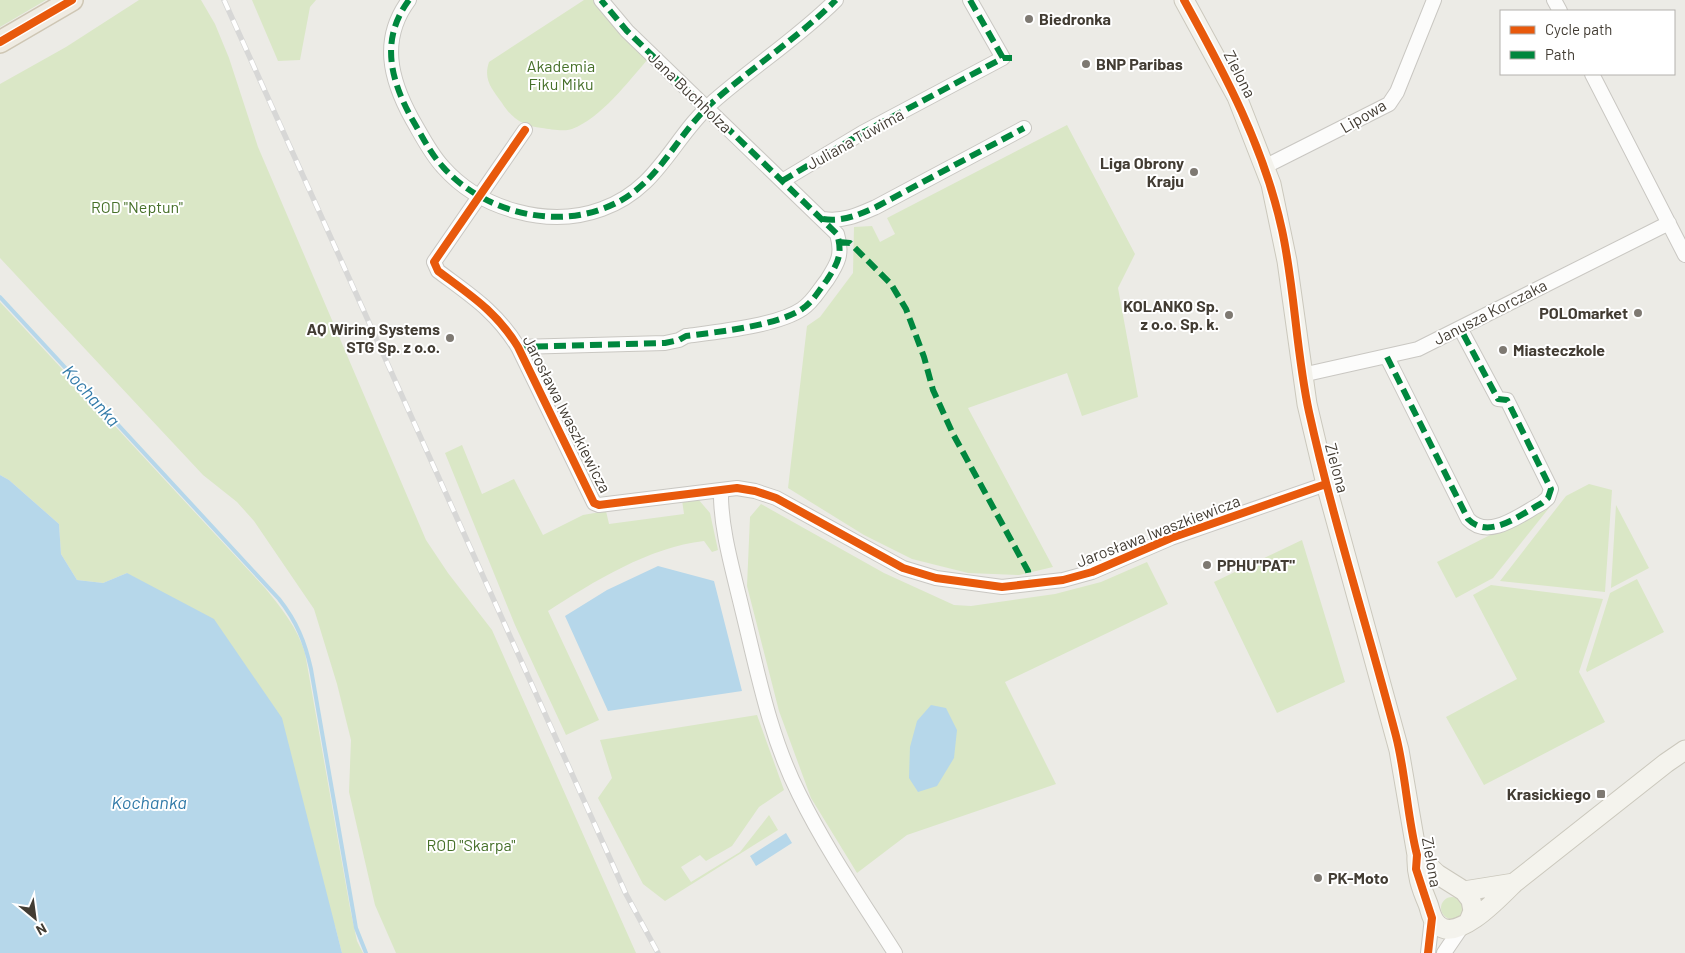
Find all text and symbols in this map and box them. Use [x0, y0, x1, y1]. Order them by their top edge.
place label: Biedronka [1039, 9, 1111, 28]
legend [1500, 10, 1675, 75]
marker: Biedronka [1023, 13, 1035, 25]
text: Cycle path [1545, 20, 1612, 38]
text: Path [1545, 45, 1575, 63]
street label: Jana Buchholza [645, 47, 736, 136]
street label: Zielona [1220, 47, 1260, 101]
place label: BNP Paribas [1096, 54, 1183, 73]
park label: Akademia Fiku Miku [527, 56, 595, 93]
marker: BNP Paribas [1080, 58, 1092, 70]
street label: Lipowa [1336, 95, 1389, 136]
street label: Juliana Tuwima [803, 104, 906, 173]
place label: Liga Obrony Kraju [1100, 153, 1184, 190]
marker: Liga Obrony Kraju [1188, 166, 1200, 178]
park label: ROD "Neptun" [91, 197, 183, 216]
street label: Janusza Korczaka [1430, 275, 1550, 348]
place label: KOLANKO Sp. z o.o. Sp. k. [1123, 296, 1219, 333]
place label: POLOmarket [1539, 303, 1628, 322]
marker: POLOmarket [1632, 307, 1644, 319]
marker: KOLANKO Sp. z o.o. Sp. k. [1223, 309, 1235, 321]
place label: AQ Wiring Systems STG Sp. z o.o. [307, 319, 440, 356]
marker: AQ Wiring Systems STG Sp. z o.o. [444, 332, 456, 344]
street label: Jarosława Iwaszkiewicza [519, 332, 615, 496]
place label: Miasteczkole [1513, 340, 1605, 359]
marker: Miasteczkole [1497, 344, 1509, 356]
water label: Kochanka [58, 360, 125, 431]
street label: Zielona [1322, 441, 1353, 495]
street label: Jarosława Iwaszkiewicza [1073, 490, 1242, 571]
place label: PPHU"PAT" [1217, 555, 1295, 574]
marker: PPHU"PAT" [1201, 559, 1213, 571]
place label: Krasickiego [1507, 784, 1591, 803]
marker: Krasickiego [1595, 788, 1607, 800]
water label: Kochanka [111, 791, 187, 813]
park label: ROD "Skarpa" [426, 835, 516, 854]
street label: Zielona [1419, 835, 1446, 888]
place label: PK-Moto [1328, 868, 1389, 887]
marker: PK-Moto [1312, 872, 1324, 884]
north arrow [10, 893, 60, 943]
text: N [33, 920, 50, 939]

